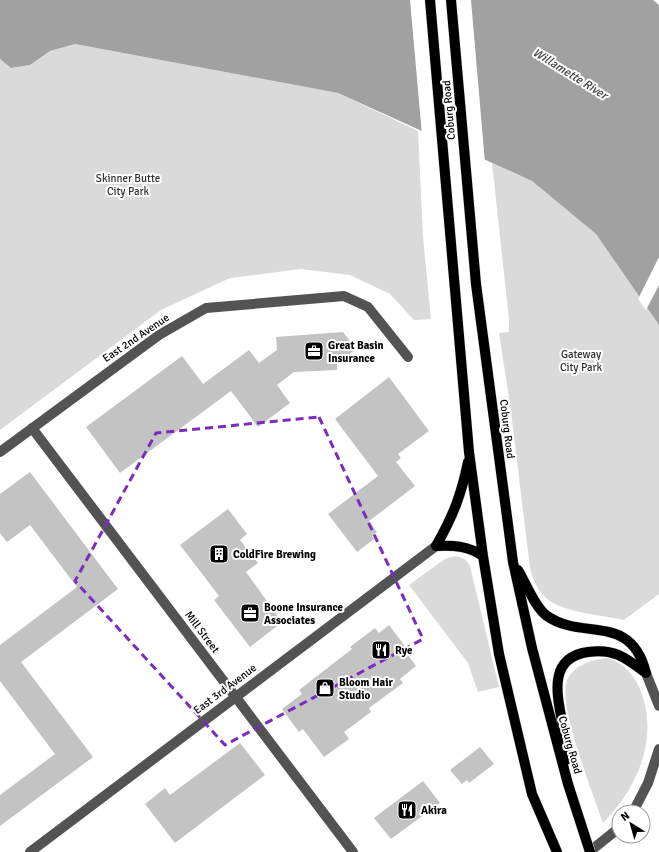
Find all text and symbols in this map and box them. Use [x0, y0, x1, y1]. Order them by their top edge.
water label: Willamette River [530, 45, 611, 104]
street label: Coburg Road [440, 79, 458, 140]
park label: Skinner Butte City Park [96, 172, 160, 198]
street label: East 2nd Avenue [100, 311, 172, 365]
place label: Great Basin Insurance [328, 339, 384, 365]
office icon: Great Basin Insurance [303, 340, 325, 362]
park label: Gateway City Park [560, 348, 603, 374]
street label: Coburg Road [497, 399, 517, 460]
building icon: ColdFire Brewing [208, 543, 230, 565]
place label: ColdFire Brewing [233, 548, 316, 561]
place label: Boone Insurance Associates [264, 601, 344, 627]
office icon: Boone Insurance Associates [239, 602, 261, 624]
street label: Mill Street [182, 608, 222, 656]
restaurant icon: Rye [370, 639, 392, 661]
place label: Rye [395, 644, 413, 657]
street label: East 3rd Avenue [191, 661, 259, 717]
place label: Bloom Hair Studio [339, 676, 393, 702]
shop icon: Bloom Hair Studio [314, 677, 336, 699]
street label: Coburg Road [556, 714, 585, 776]
restaurant icon: Akira [396, 799, 418, 821]
place label: Akira [421, 804, 447, 817]
north arrow [611, 804, 651, 844]
text: N [618, 809, 632, 824]

